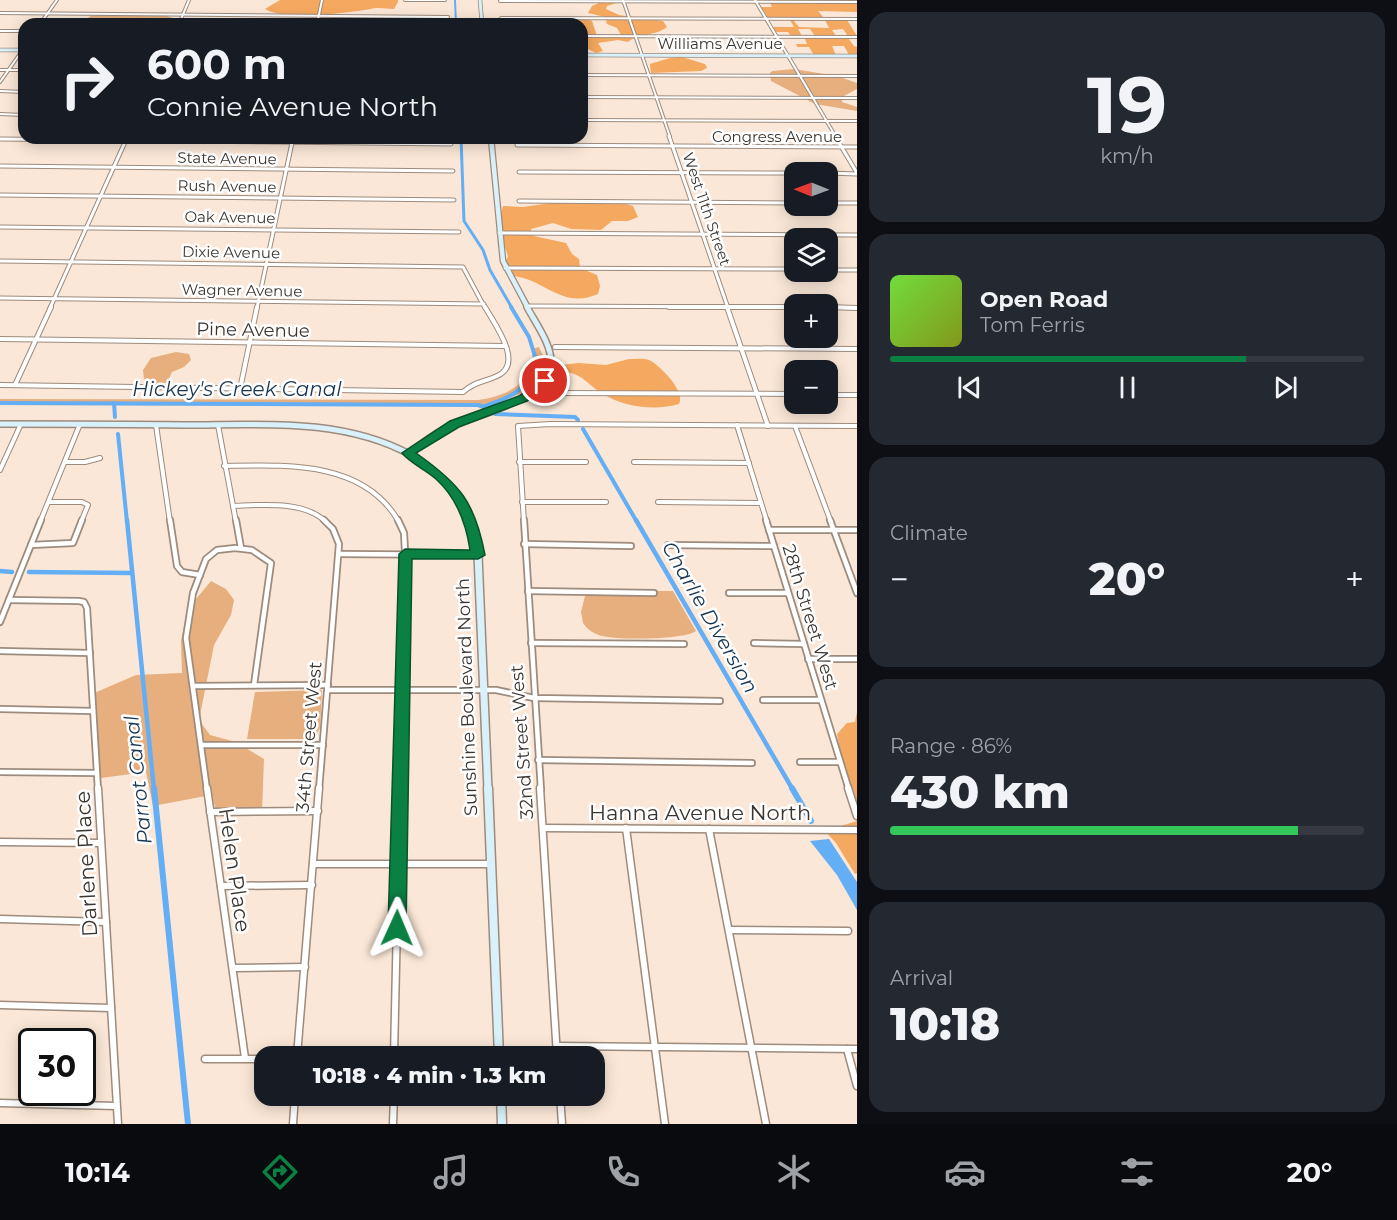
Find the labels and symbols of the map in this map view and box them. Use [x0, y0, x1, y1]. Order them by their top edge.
street label: Williams Avenue [657, 34, 783, 53]
street label: Congress Avenue [712, 127, 842, 146]
street label: State Avenue [177, 148, 277, 168]
street label: West 11th Street [679, 150, 735, 268]
north arrow [784, 162, 838, 216]
street label: Rush Avenue [177, 176, 277, 196]
street label: Oak Avenue [184, 207, 276, 227]
street label: Dixie Avenue [182, 242, 280, 262]
street label: Wagner Avenue [181, 279, 303, 301]
street label: Pine Avenue [196, 318, 310, 342]
pin [519, 355, 570, 406]
water label: Hickey's Creek Canal [132, 377, 342, 401]
water label: Charlie Diversion [657, 537, 763, 697]
street label: 28th Street West [777, 542, 843, 692]
street label: Sunshine Boulevard North [452, 578, 482, 816]
street label: 34th Street West [291, 661, 327, 813]
street label: 32nd Street West [506, 664, 538, 820]
water label: Parrot Canal [119, 714, 157, 845]
street label: Darlene Place [70, 790, 102, 938]
street label: Hanna Avenue North [589, 800, 811, 825]
street label: Helen Place [214, 806, 256, 934]
position arrow [365, 896, 429, 960]
speed limit sign: 30 [18, 1028, 96, 1106]

